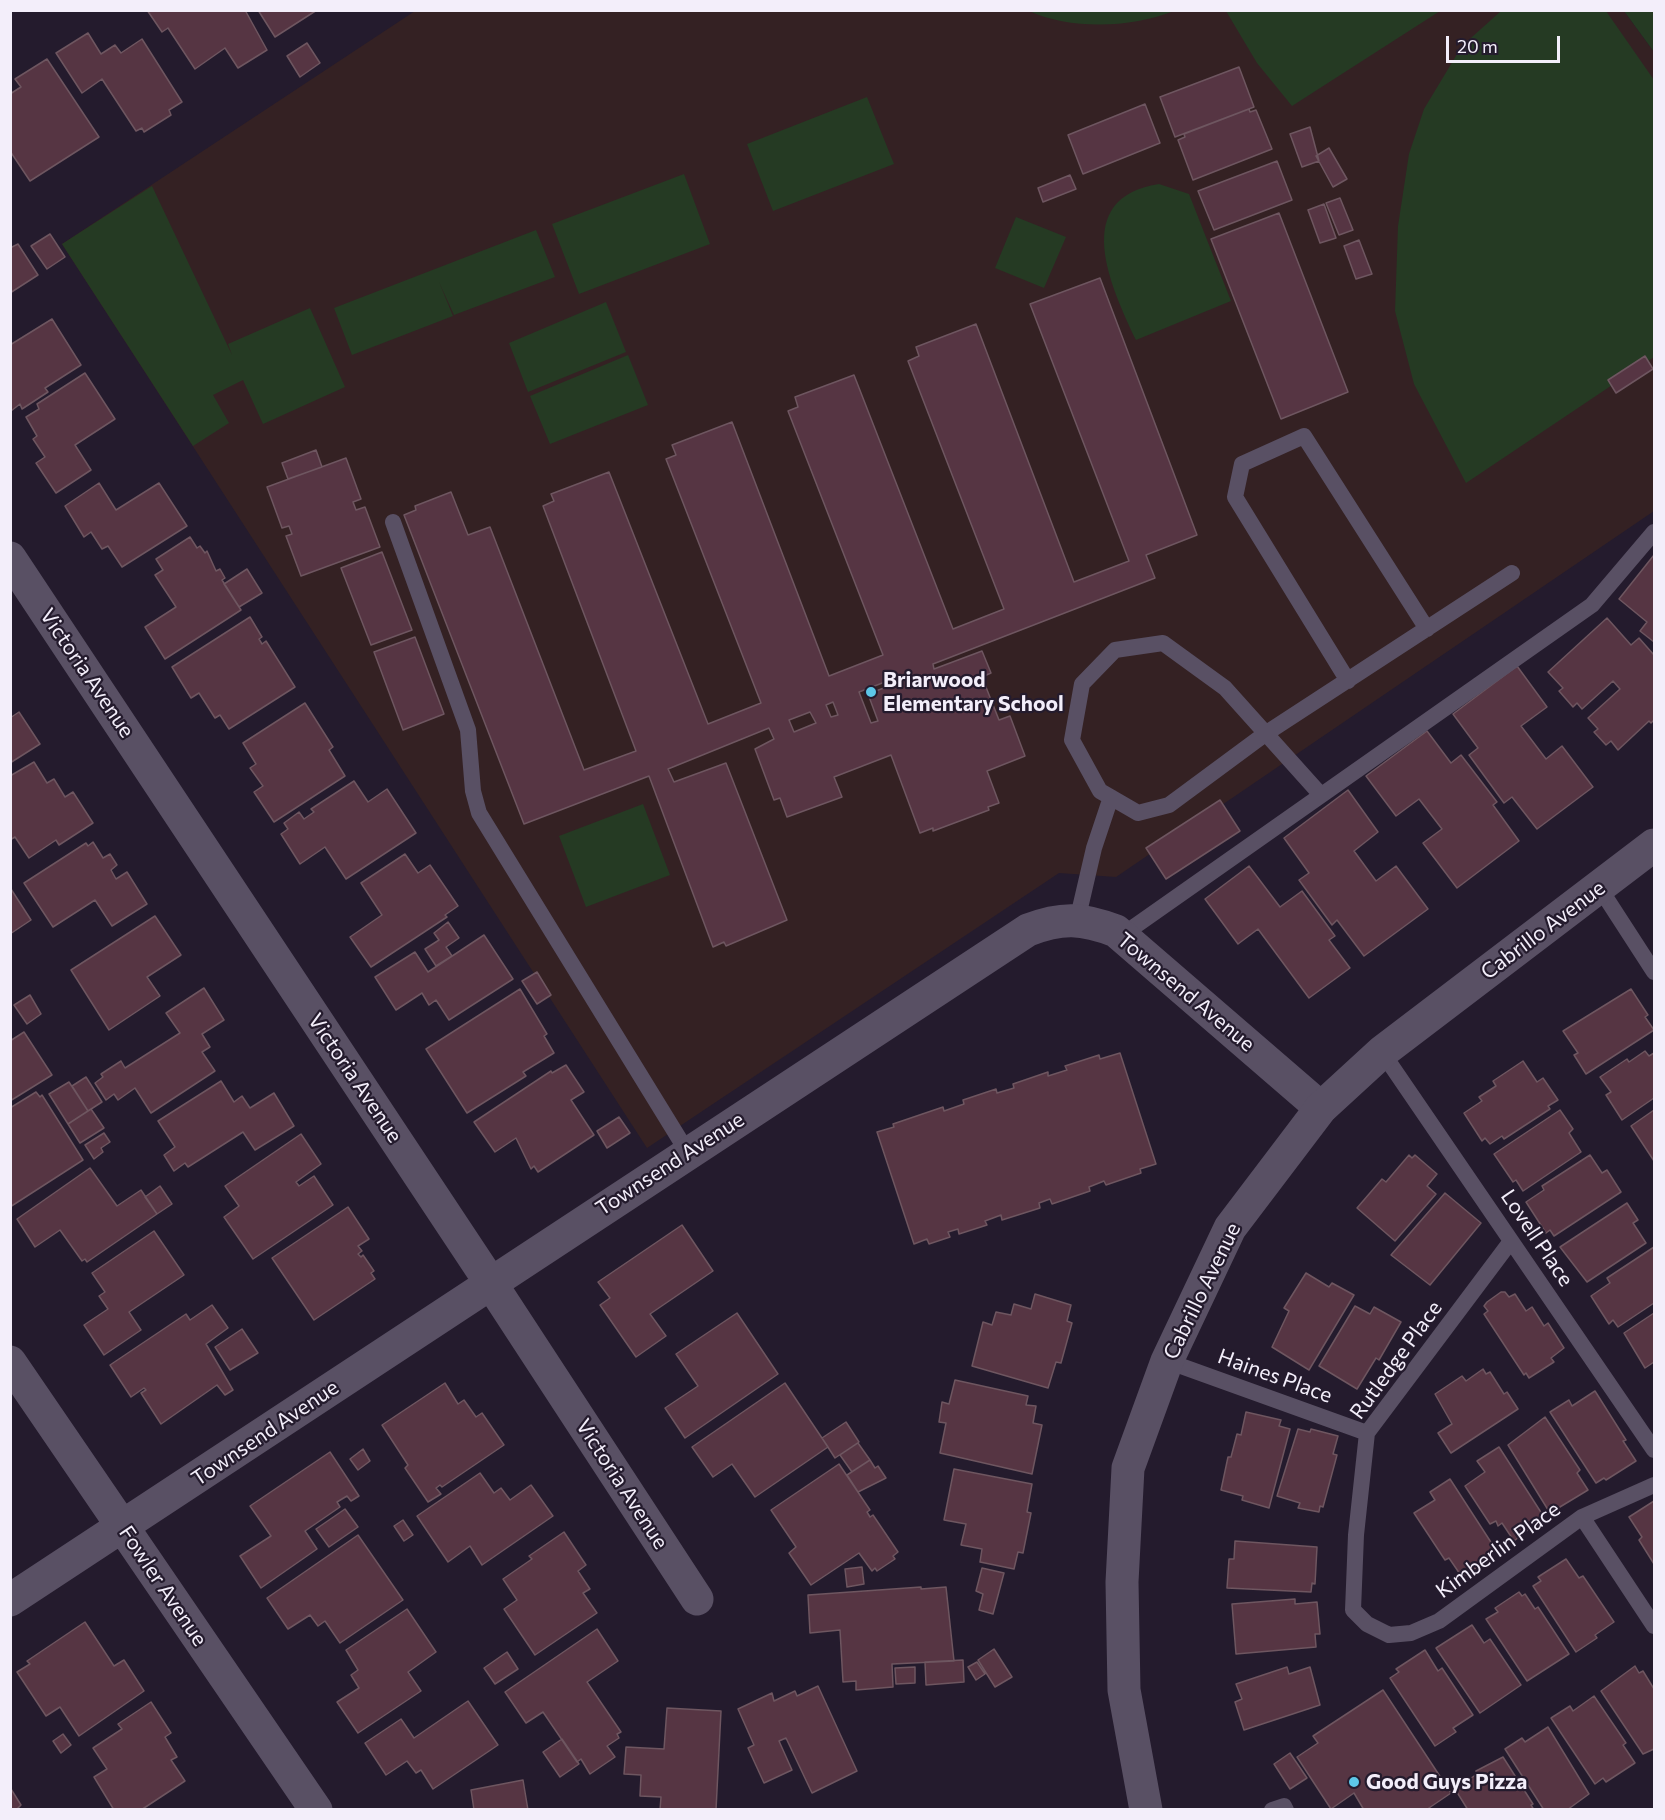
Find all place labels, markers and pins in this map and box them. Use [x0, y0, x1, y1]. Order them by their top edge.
place label: Briarwood Elementary School [883, 667, 1064, 717]
marker: Briarwood Elementary School [864, 685, 878, 699]
place label: Good Guys Pizza [1366, 1769, 1527, 1795]
marker: Good Guys Pizza [1347, 1775, 1361, 1789]

